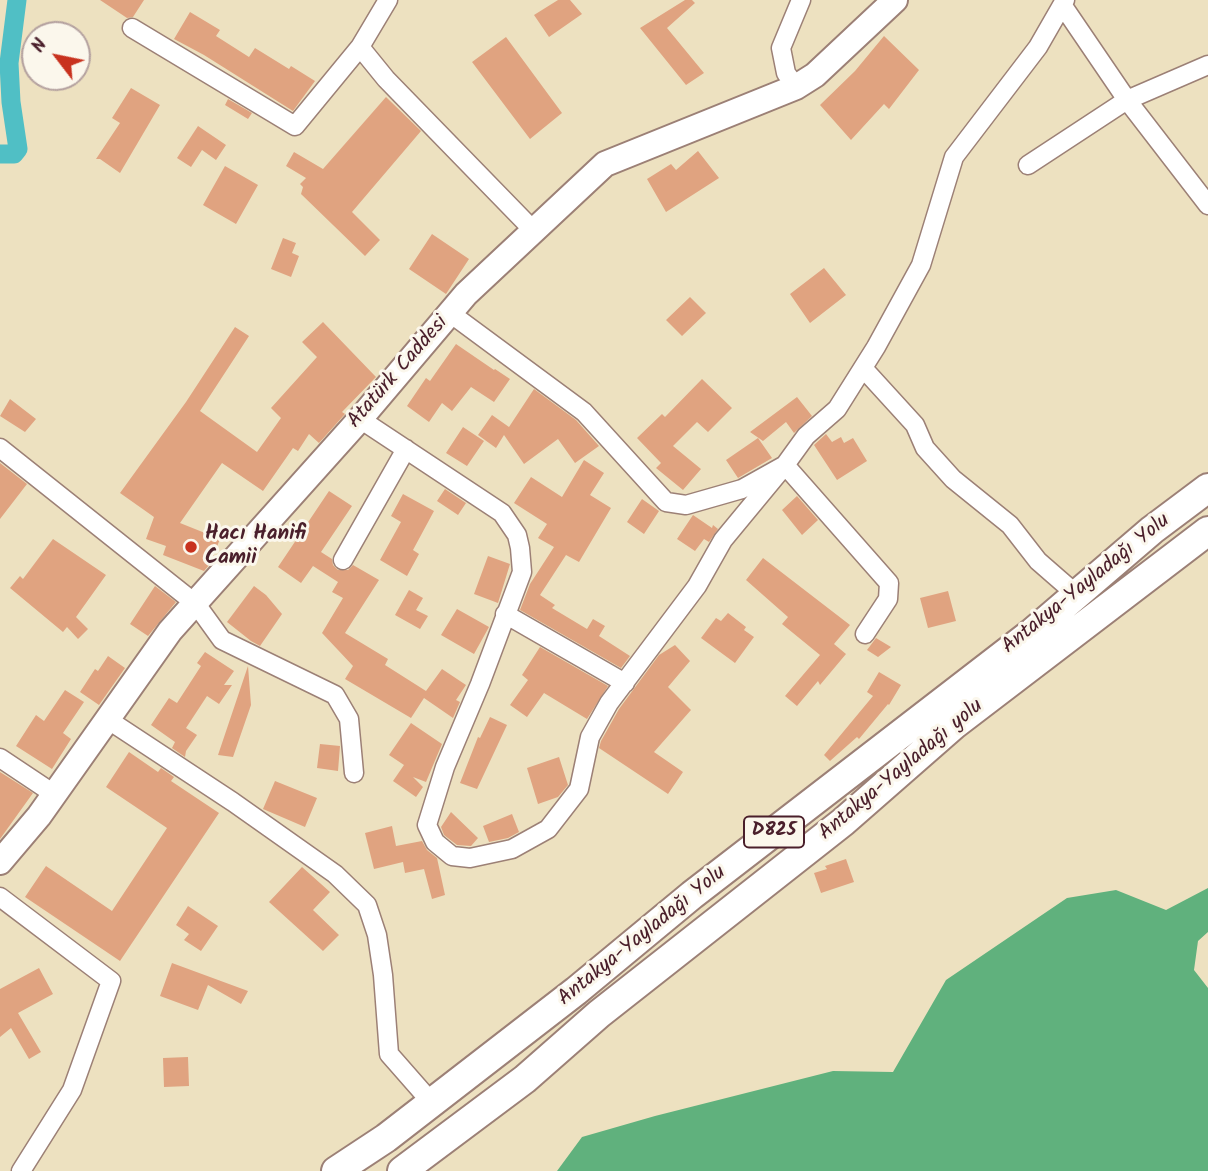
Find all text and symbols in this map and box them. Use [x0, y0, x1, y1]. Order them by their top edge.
north arrow [21, 21, 91, 91]
text: N [24, 33, 56, 59]
street label: Atatürk Caddesi [343, 312, 455, 434]
street label: Antakya-Yayladağı Yolu [998, 509, 1176, 661]
place label: Hacı Hanifi Camii [205, 522, 306, 572]
marker: Hacı Hanifi Camii [183, 539, 199, 555]
street label: Antakya-Yayladağı yolu [815, 695, 989, 847]
road number: D825 [744, 817, 804, 848]
street label: Antakya-Yayladağı Yolu [554, 861, 732, 1013]

